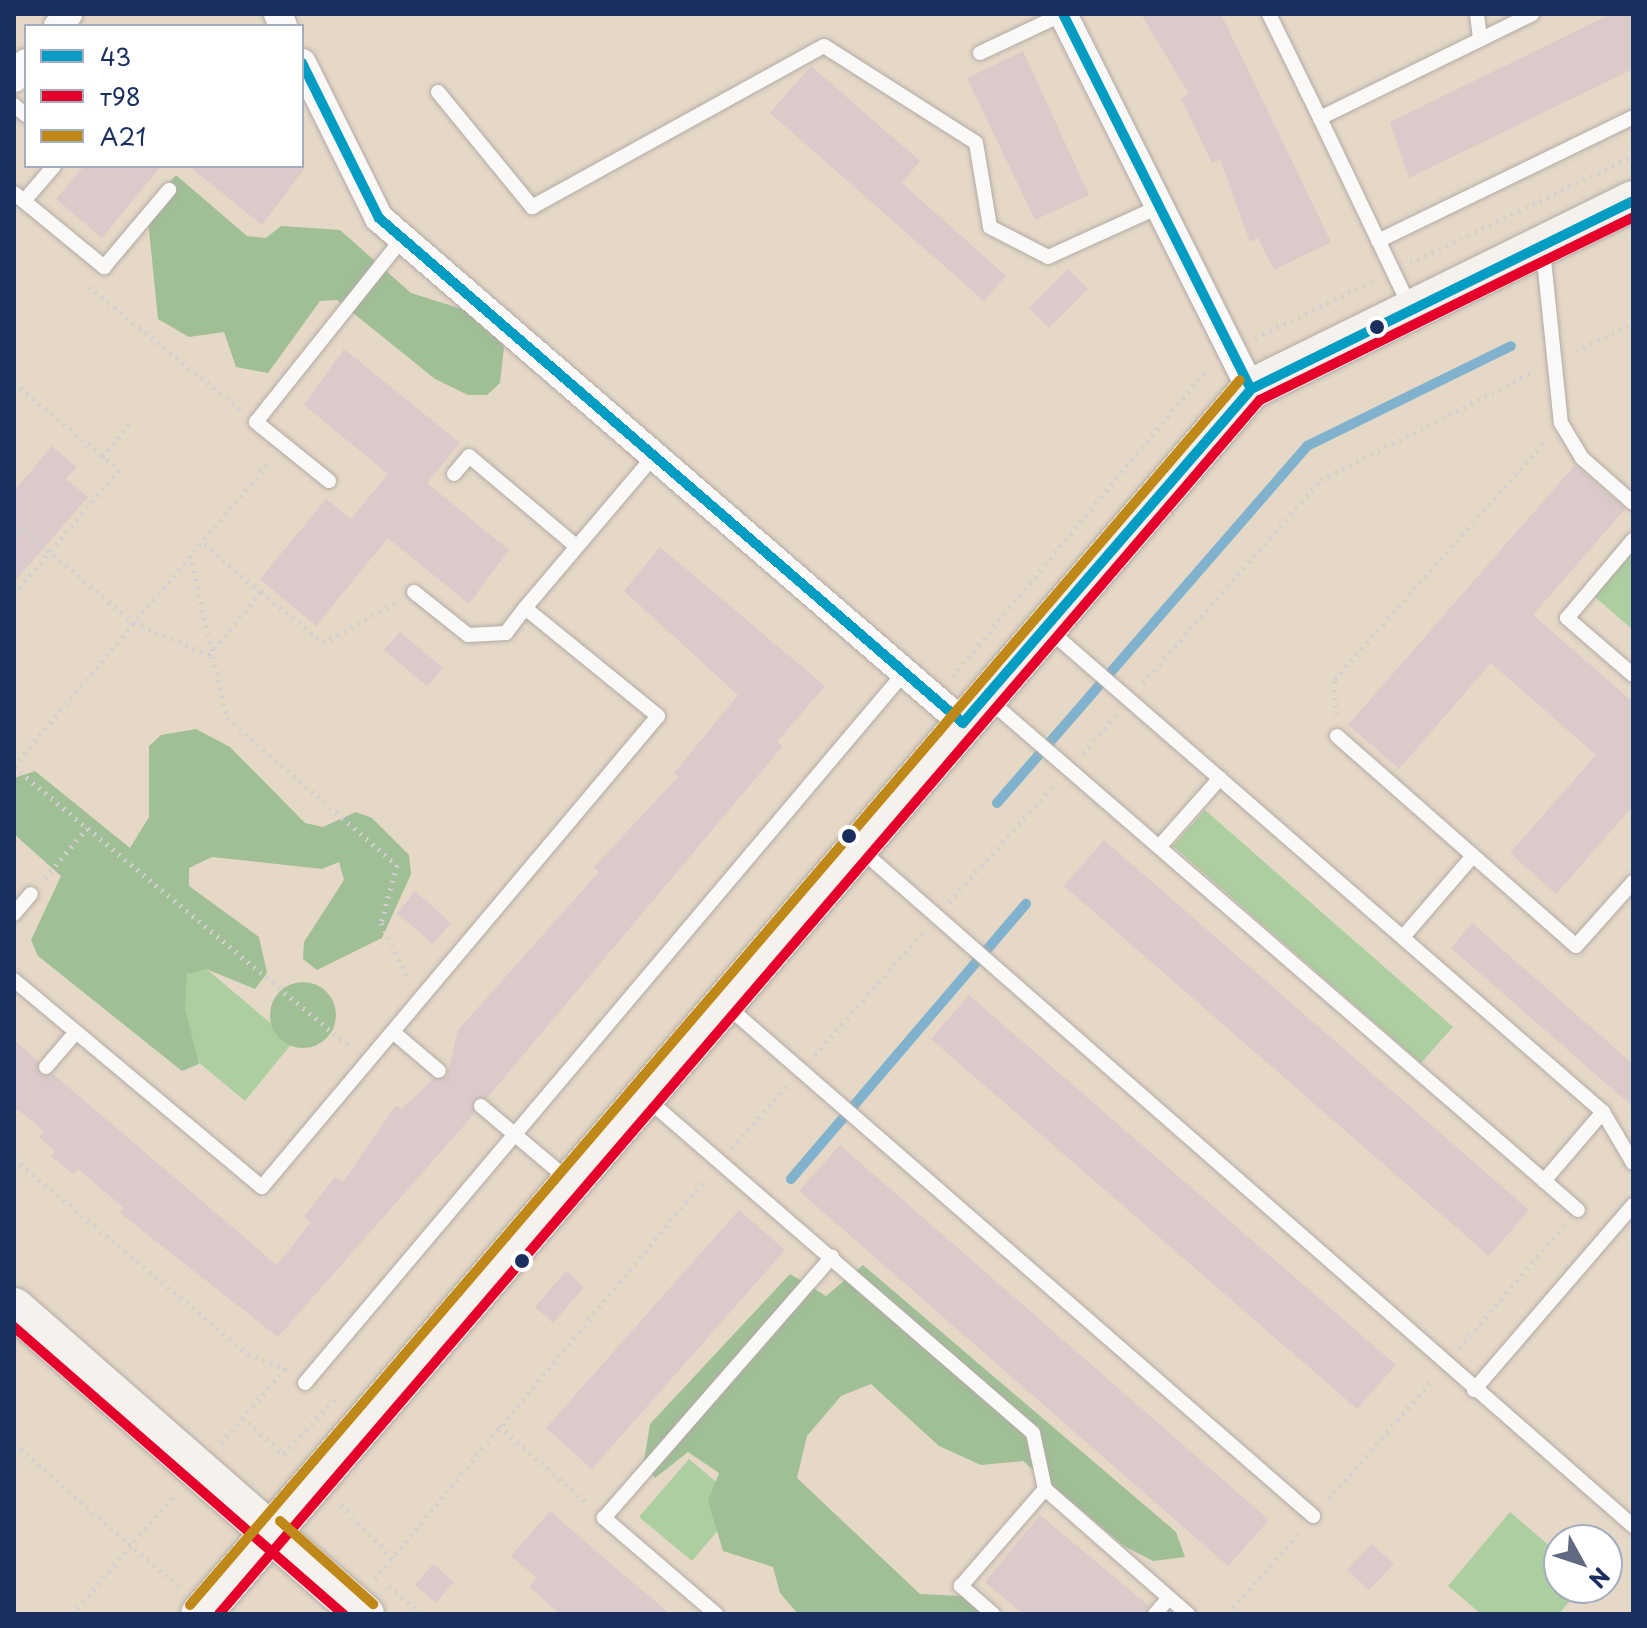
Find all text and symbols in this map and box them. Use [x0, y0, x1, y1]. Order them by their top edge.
legend [24, 24, 304, 168]
text: 43 [100, 38, 131, 74]
text: т98 [100, 78, 141, 114]
text: А21 [100, 118, 146, 154]
unlabelled marker [1369, 319, 1385, 335]
unlabelled marker [841, 828, 857, 844]
unlabelled marker [514, 1253, 530, 1269]
north arrow [1543, 1524, 1623, 1604]
text: N [1582, 1561, 1618, 1596]

